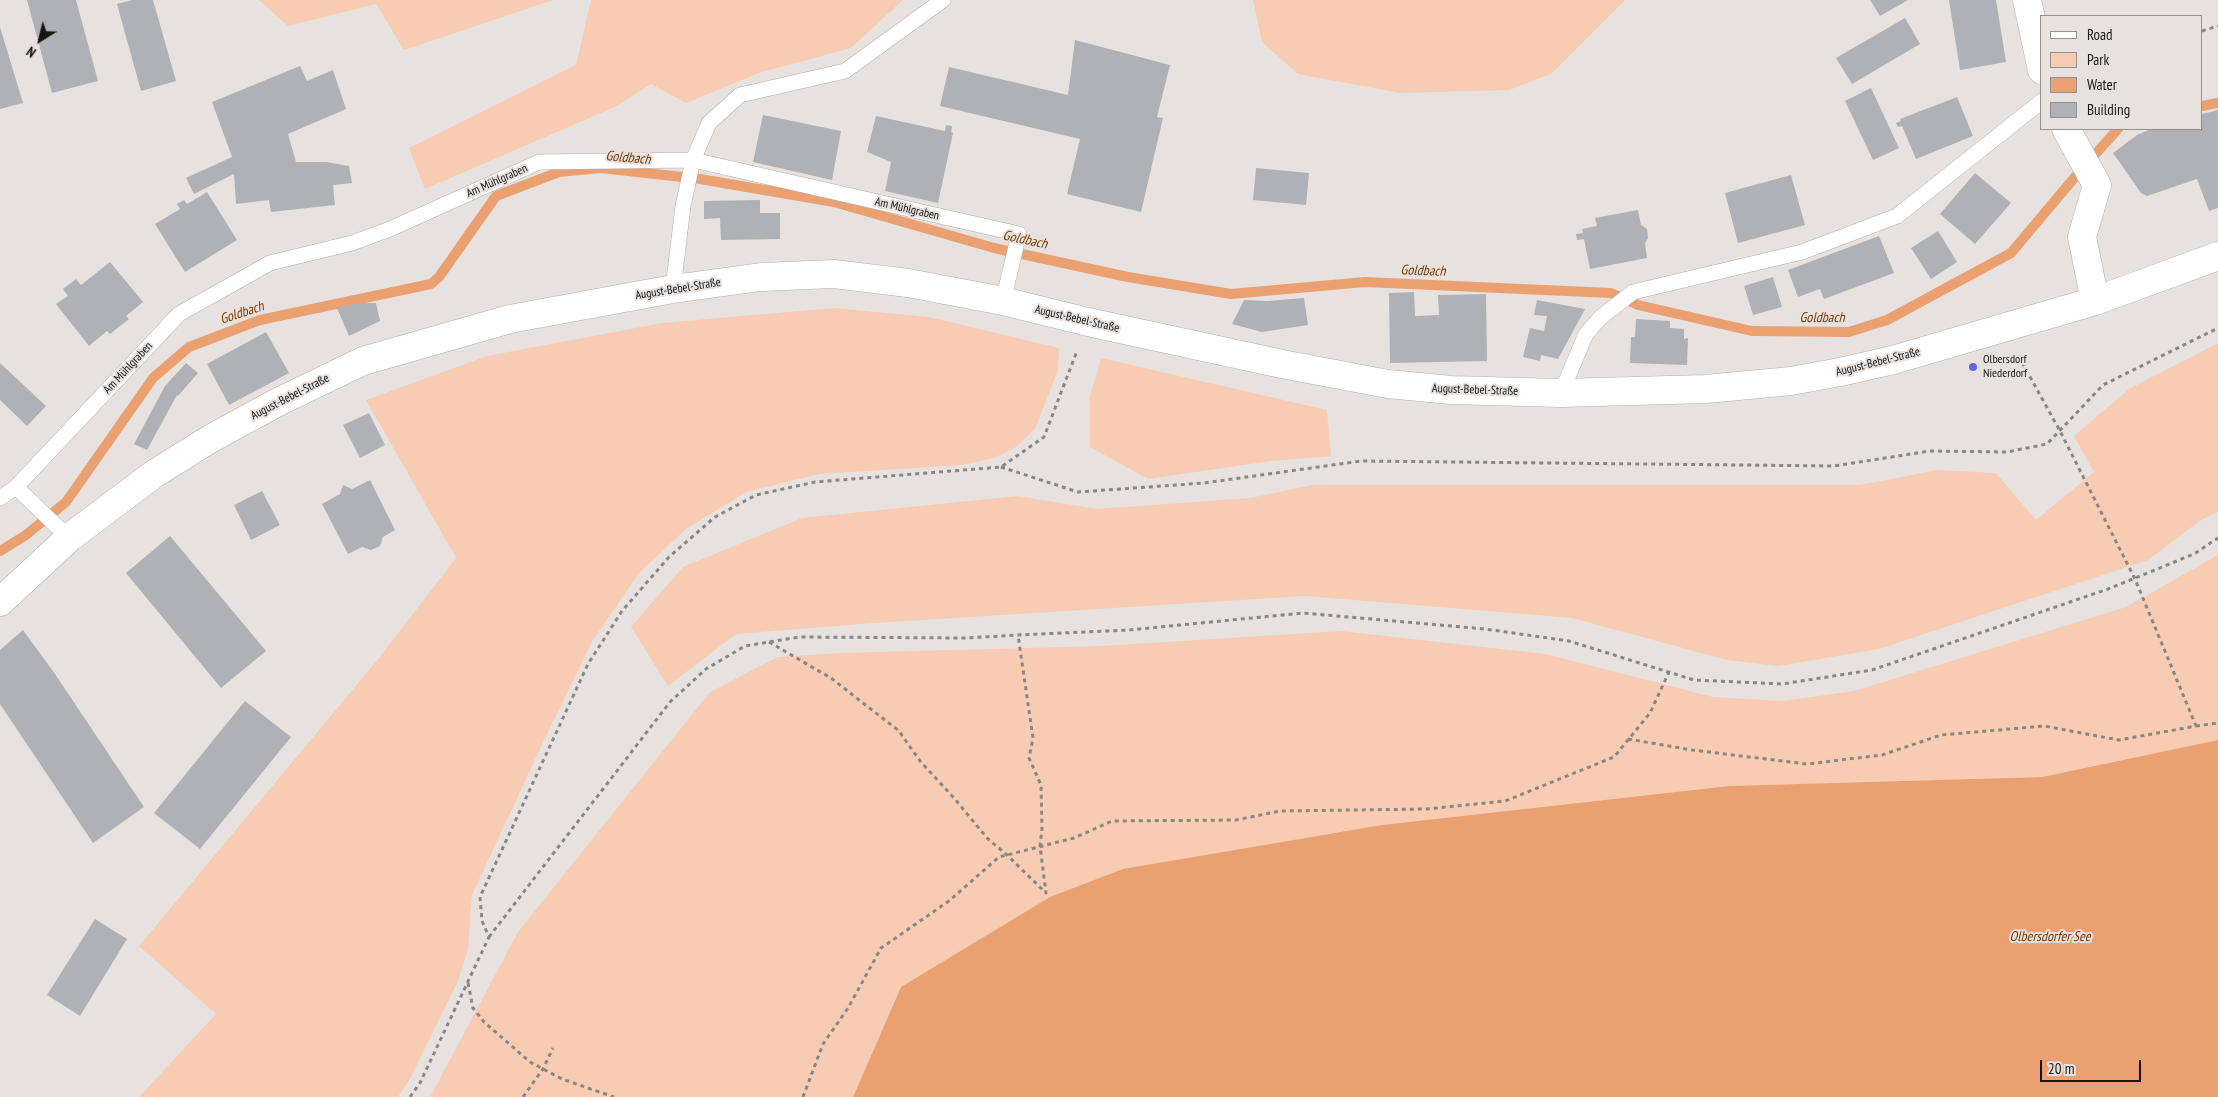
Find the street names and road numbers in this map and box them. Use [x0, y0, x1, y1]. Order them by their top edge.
street label: Am Mühlgraben [464, 161, 530, 201]
street label: Am Mühlgraben [873, 195, 941, 223]
street label: August-Bebel-Straße [634, 275, 722, 303]
street label: August-Bebel-Straße [1033, 302, 1121, 336]
street label: Am Mühlgraben [100, 339, 156, 397]
street label: August-Bebel-Straße [1834, 345, 1922, 379]
street label: August-Bebel-Straße [248, 371, 332, 423]
street label: August-Bebel-Straße [1432, 381, 1518, 399]

